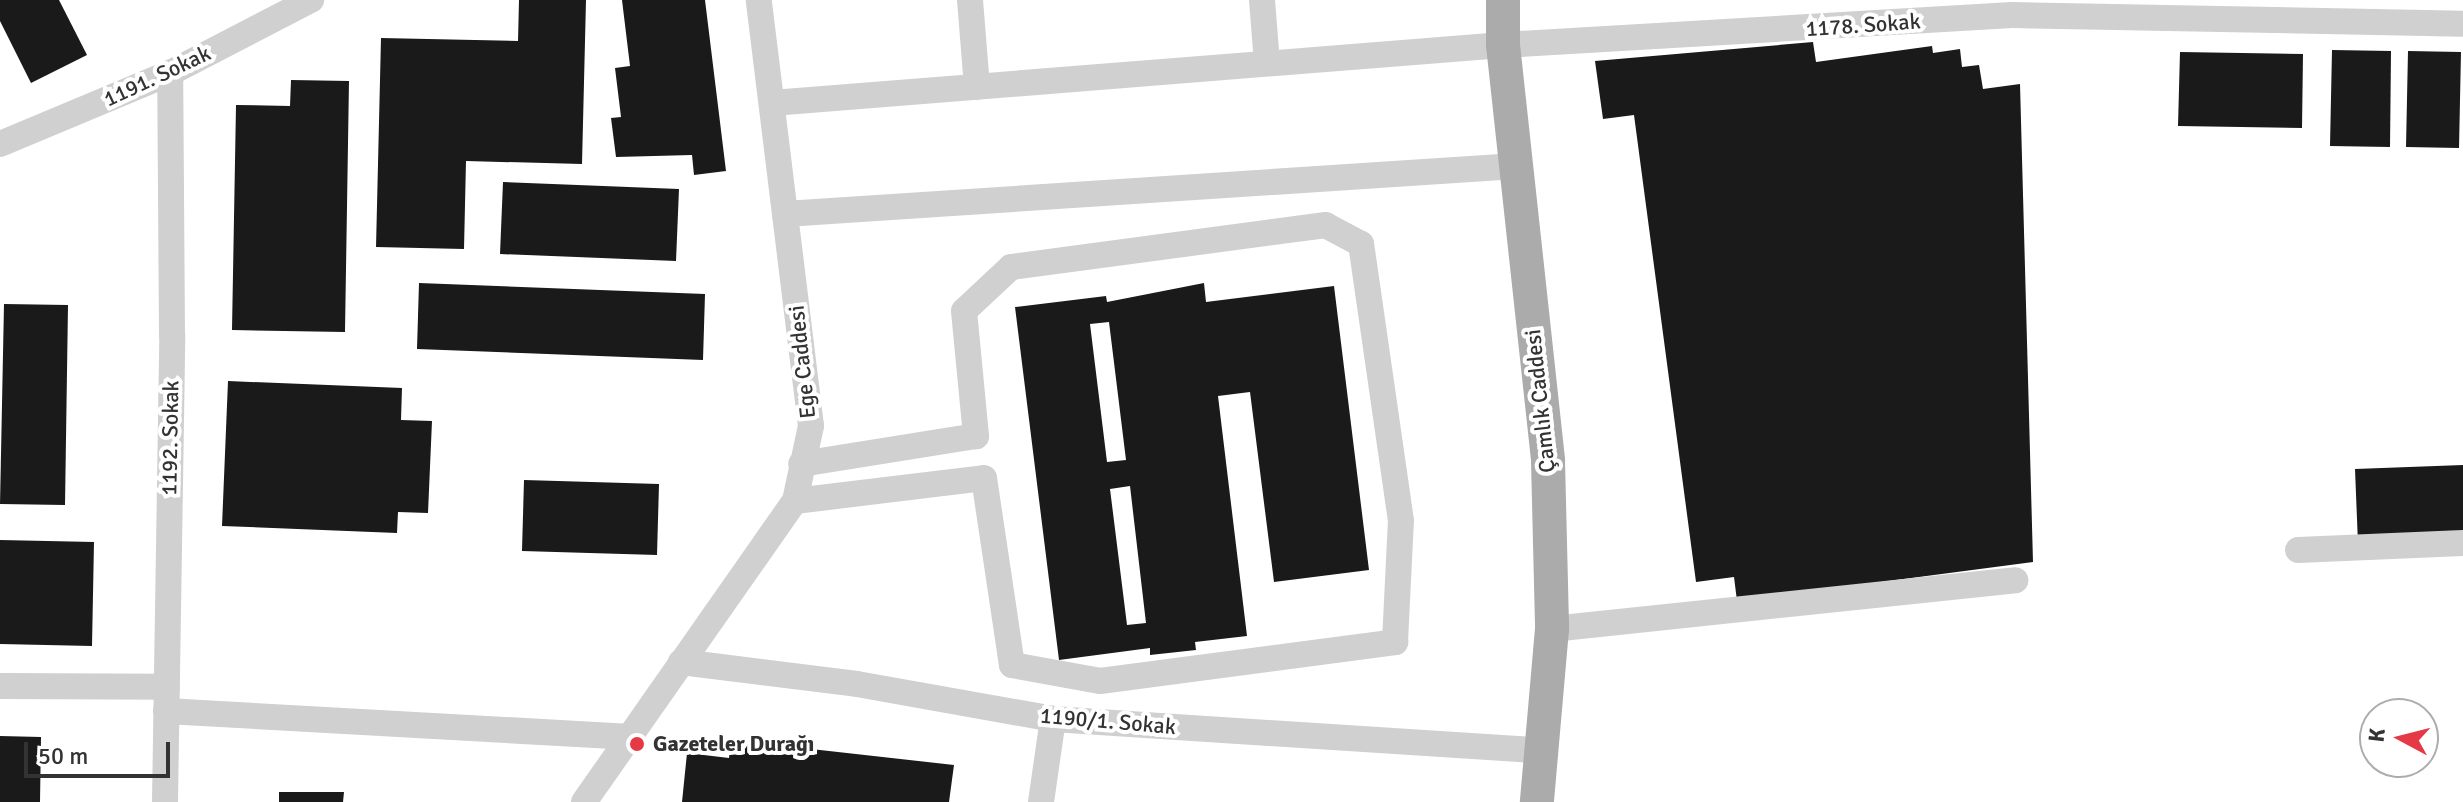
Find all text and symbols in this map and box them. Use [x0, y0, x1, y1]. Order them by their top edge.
street label: 1178. Sokak [1805, 8, 1921, 42]
street label: 1191. Sokak [99, 40, 215, 112]
street label: Ege Caddesi [783, 304, 821, 420]
street label: Çamlık Caddesi [1519, 328, 1561, 474]
street label: 1192. Sokak [156, 380, 184, 496]
north arrow [2359, 698, 2439, 778]
street label: 1190/1. Sokak [1039, 702, 1177, 740]
scale bar [28, 726, 174, 776]
text: K [2362, 727, 2391, 744]
place label: Gazeteler Durağı [653, 731, 814, 757]
marker: Gazeteler Durağı [628, 735, 646, 753]
text: 50 m [38, 741, 88, 771]

